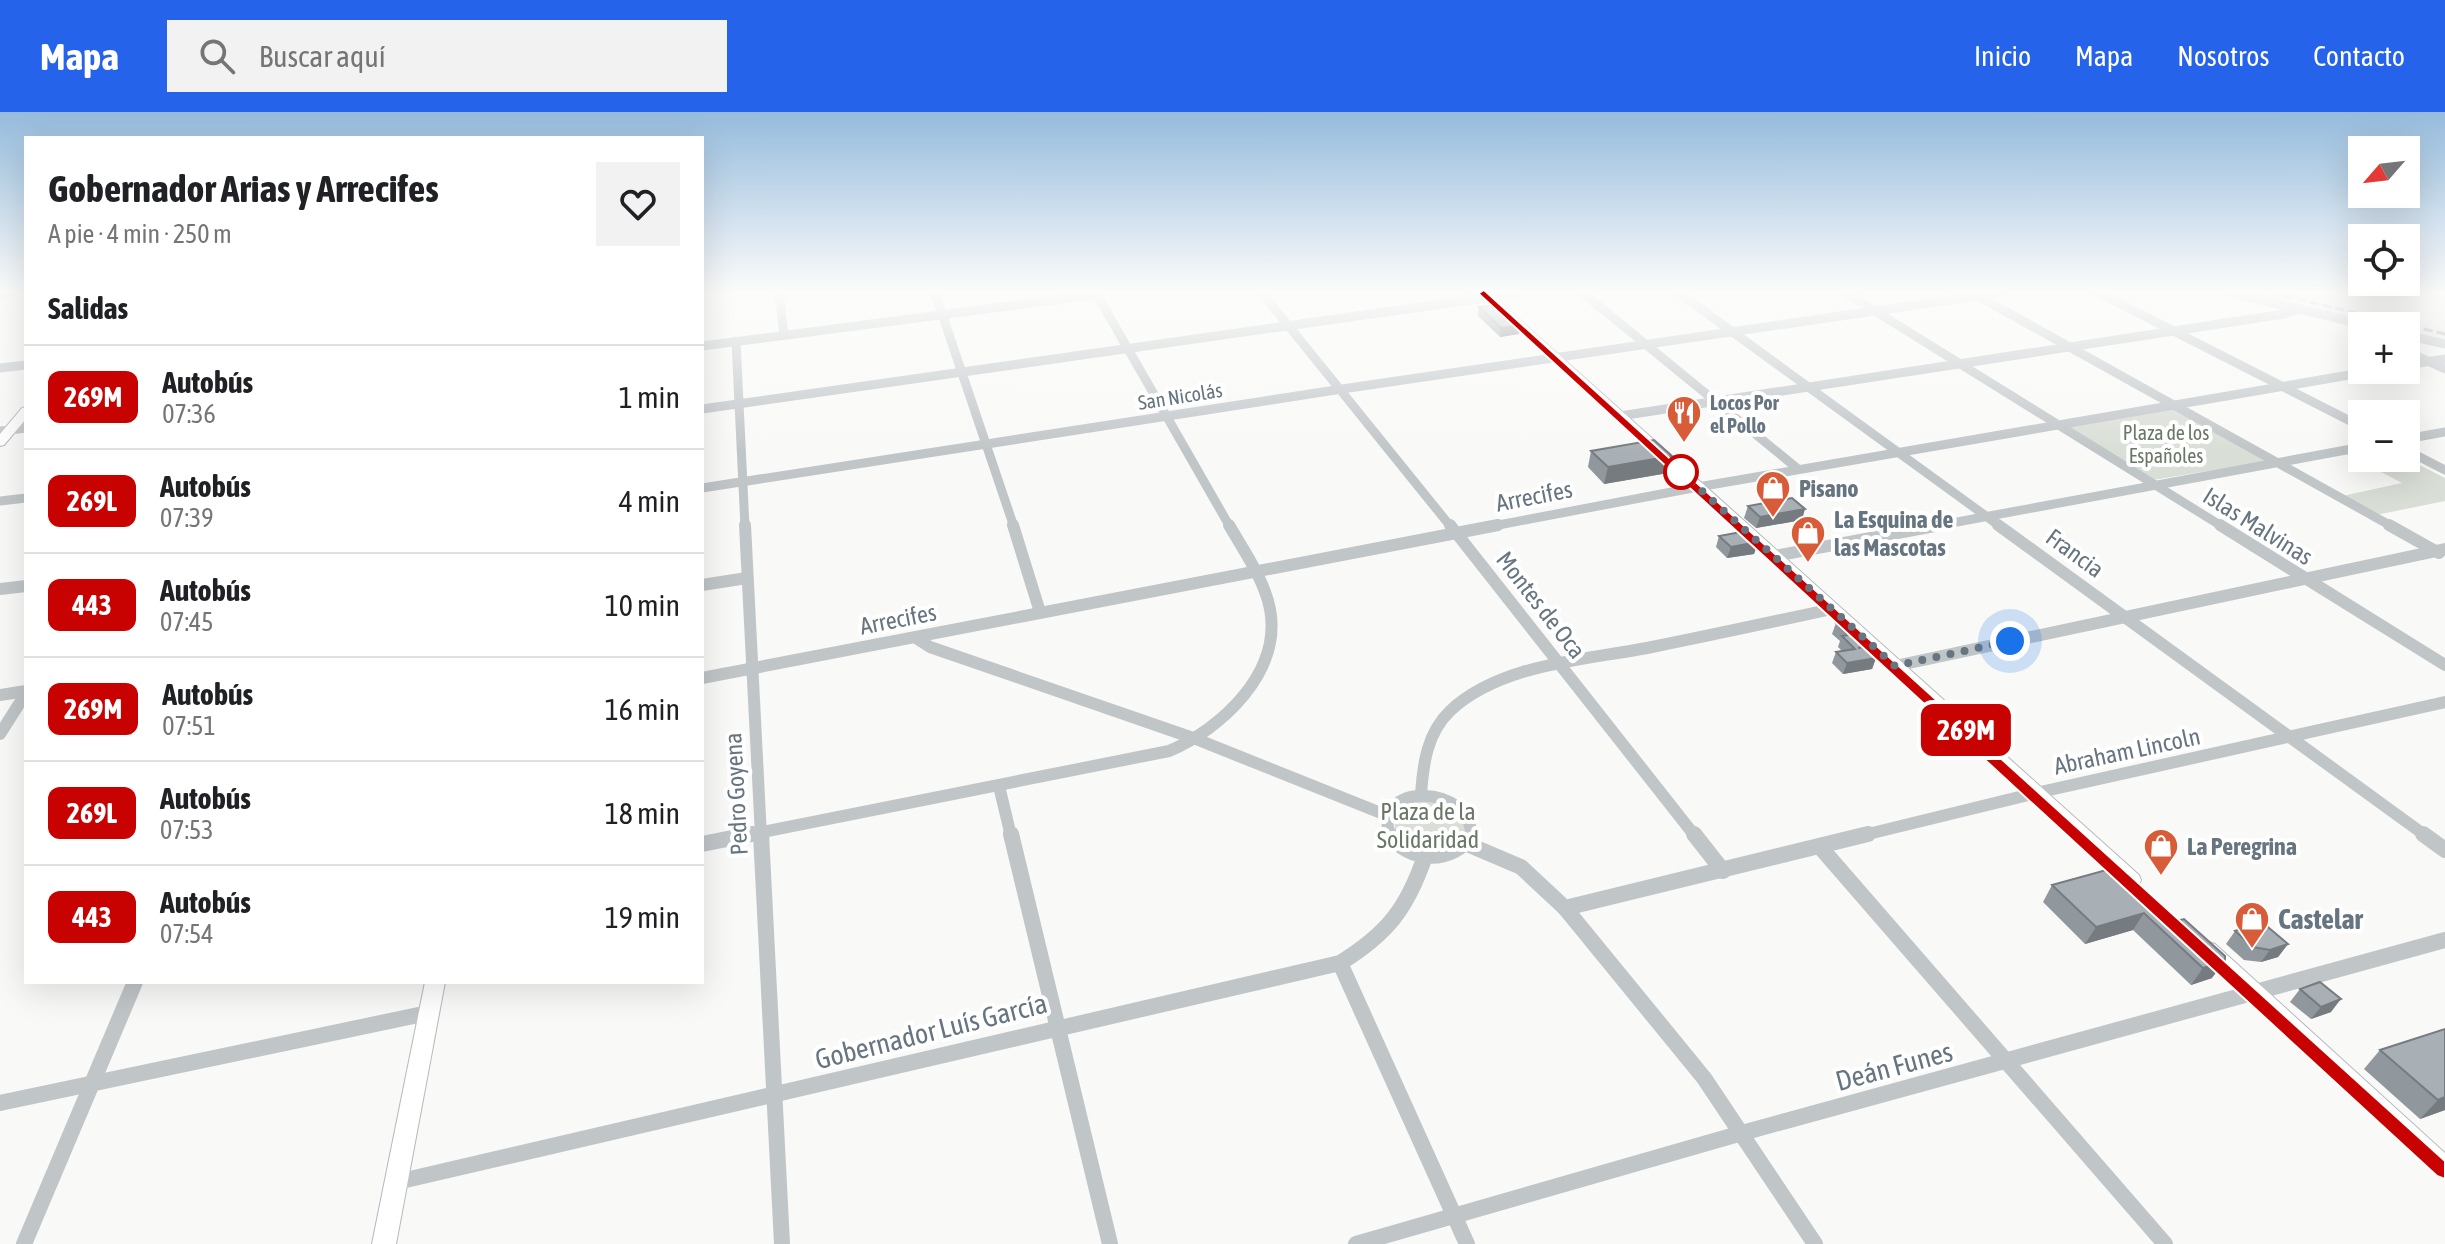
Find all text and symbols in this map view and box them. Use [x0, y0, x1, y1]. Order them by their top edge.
search box [167, 20, 727, 92]
icon: search [195, 34, 239, 78]
text: Mapa [40, 35, 119, 78]
text: Buscar aquí [259, 39, 386, 73]
text: Inicio [1974, 40, 2031, 72]
text: Mapa [2075, 40, 2133, 72]
text: Nosotros [2177, 40, 2269, 72]
text: Contacto [2313, 40, 2405, 72]
north arrow [2348, 136, 2420, 208]
map controls [2348, 136, 2420, 472]
button: heart [596, 162, 680, 246]
text: Gobernador Arias y Arrecifes [48, 167, 439, 210]
text: A pie · 4 min · 250 m [48, 219, 232, 249]
button: locate [2348, 224, 2420, 296]
text: Salidas [48, 291, 128, 325]
button: + [2348, 312, 2420, 384]
text: Autobús [162, 365, 253, 399]
street label: San Nicolás [1136, 378, 1224, 414]
text: 1 min [619, 380, 680, 414]
text: 269M [64, 381, 122, 413]
place label: Locos Por el Pollo [1710, 391, 1780, 437]
restaurant icon: Locos Por el Pollo [1665, 394, 1703, 444]
text: 07:36 [162, 399, 216, 429]
button: − [2348, 400, 2420, 472]
park label: Plaza de los Españoles [2123, 421, 2209, 467]
unlabelled marker [1664, 455, 1698, 489]
text: Autobús [160, 469, 251, 503]
shop icon: Pisano [1754, 469, 1792, 519]
street label: Arrecifes [1494, 475, 1574, 517]
place label: Pisano [1799, 475, 1859, 502]
street label: Islas Malvinas [2198, 482, 2318, 570]
text: 4 min [619, 484, 680, 518]
text: 269L [67, 485, 117, 517]
text: 07:39 [160, 503, 214, 533]
place label: La Esquina de las Mascotas [1834, 506, 1953, 561]
shop icon: La Esquina de las Mascotas [1789, 514, 1827, 564]
street label: Francia [2041, 523, 2109, 583]
street label: Montes de Oca [1491, 546, 1591, 664]
text: Autobús [160, 573, 251, 607]
text: 10 min [605, 588, 680, 622]
text: 443 [72, 589, 112, 621]
street label: Arrecifes [858, 598, 938, 640]
text: 07:45 [160, 607, 214, 637]
your location [1990, 621, 2030, 661]
text: Autobús [162, 677, 253, 711]
text: 16 min [605, 692, 680, 726]
text: 269M [64, 693, 122, 725]
line badge: 269M [1910, 704, 2022, 756]
text: 07:51 [162, 711, 216, 741]
text: 269M [1937, 714, 1995, 746]
street label: Abraham Lincoln [2051, 722, 2203, 780]
street label: Pedro Goyena [719, 732, 753, 856]
text: Autobús [160, 781, 251, 815]
text: 18 min [605, 796, 680, 830]
text: 269L [67, 797, 117, 829]
park label: Plaza de la Solidaridad [1377, 798, 1479, 853]
text: 07:53 [160, 815, 214, 845]
shop icon: La Peregrina [2142, 827, 2180, 877]
place label: La Peregrina [2187, 833, 2297, 860]
text: Autobús [160, 885, 251, 919]
text: 19 min [605, 900, 680, 934]
shop icon: Castelar [2233, 900, 2271, 950]
text: 443 [72, 901, 112, 933]
place label: Castelar [2278, 903, 2363, 935]
text: 07:54 [160, 919, 214, 949]
street label: Gobernador Luís García [812, 987, 1050, 1075]
street label: Deán Funes [1832, 1035, 1956, 1097]

